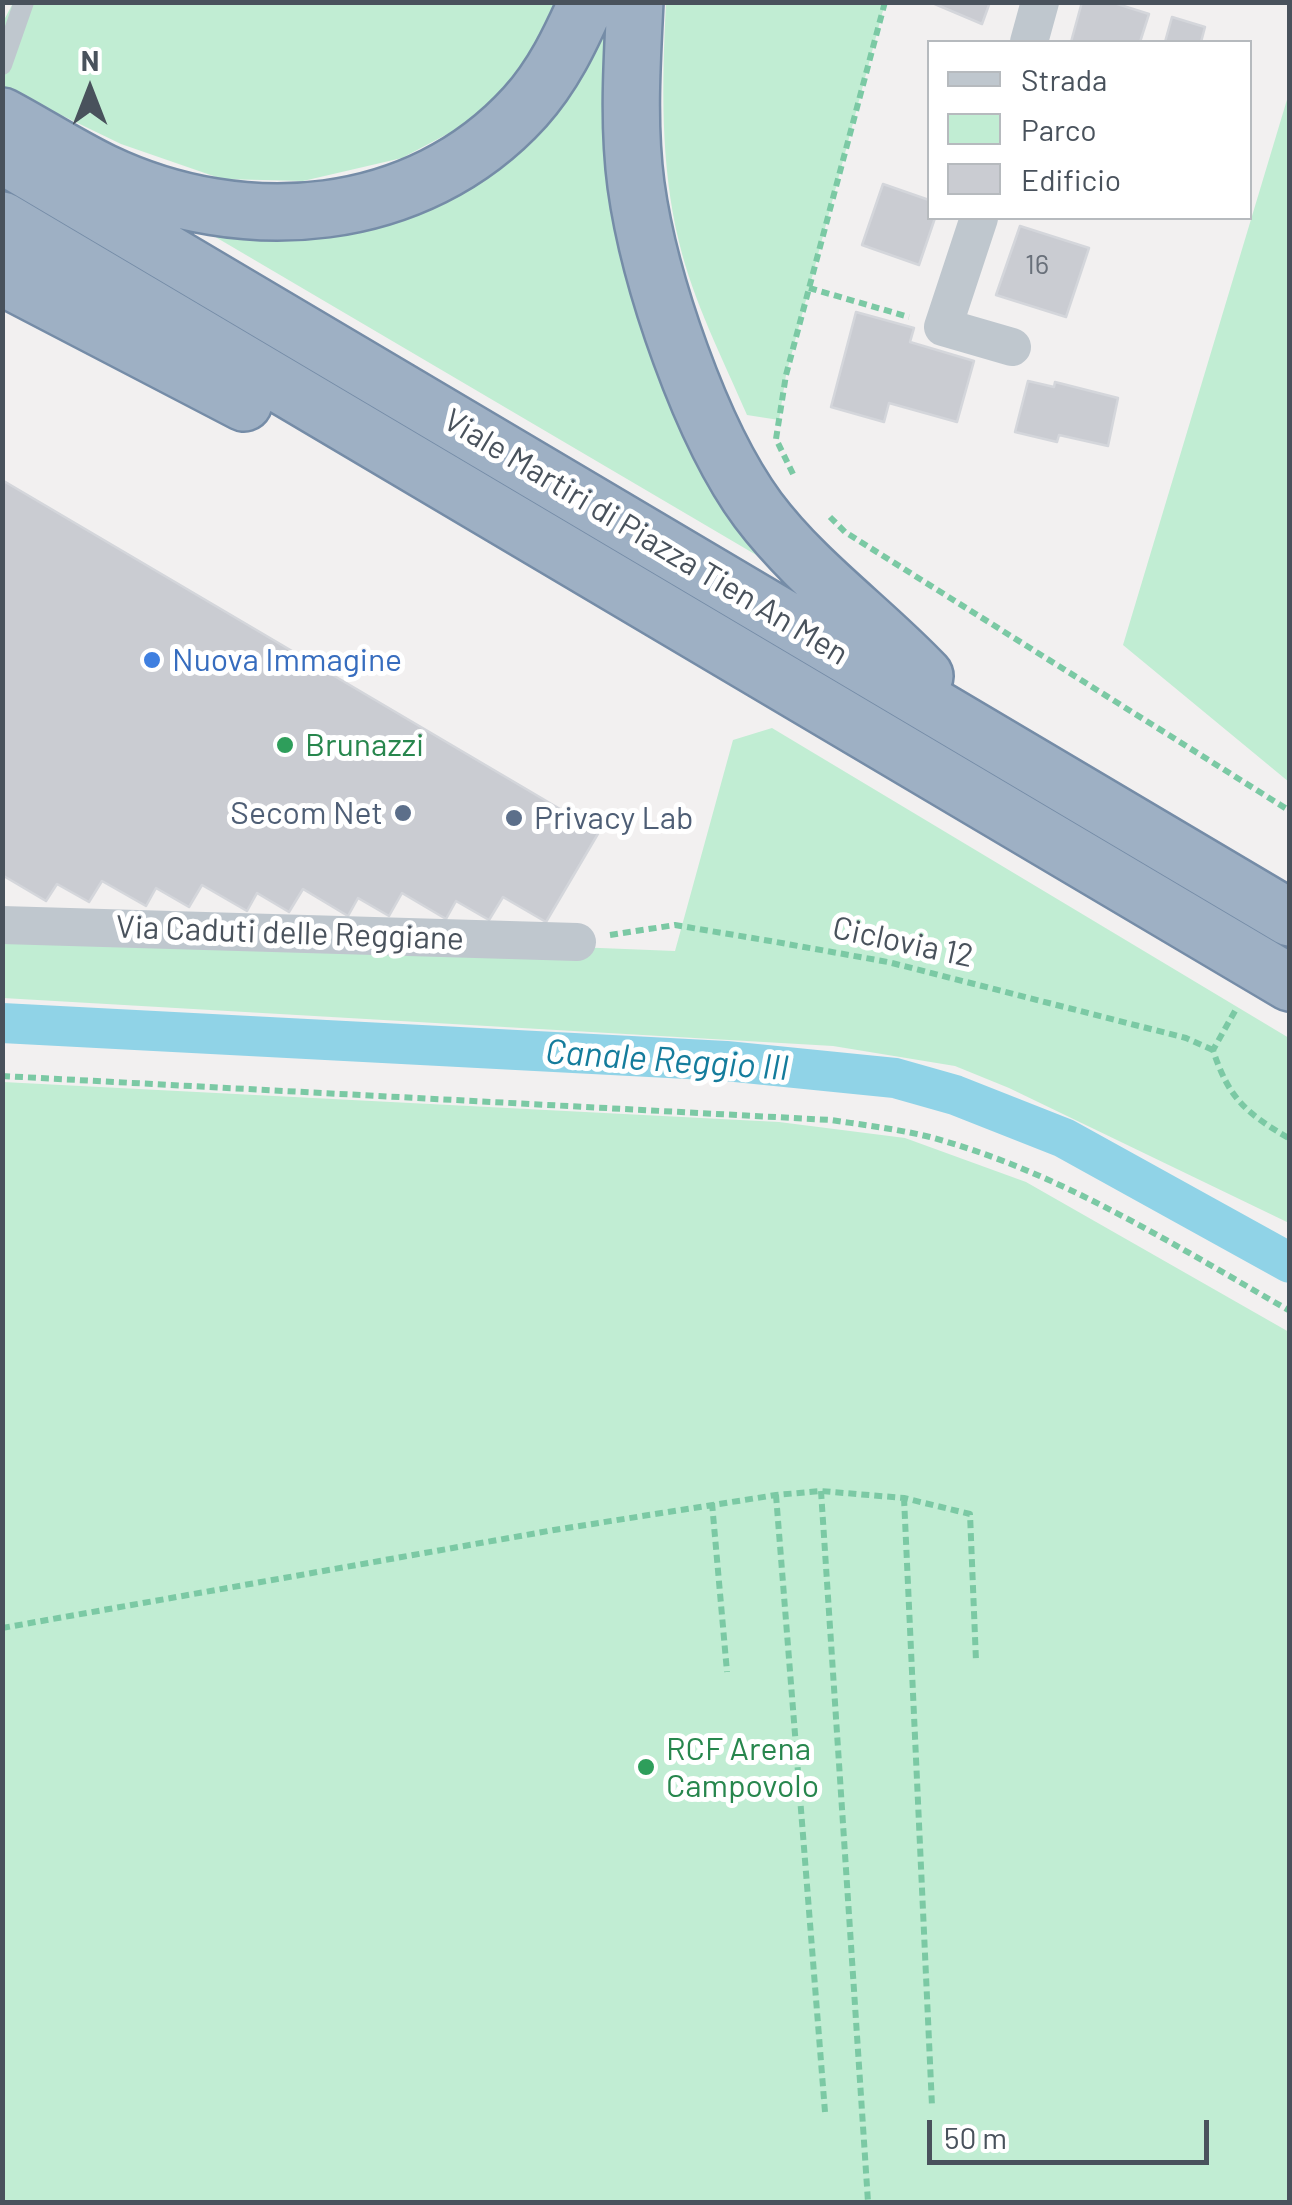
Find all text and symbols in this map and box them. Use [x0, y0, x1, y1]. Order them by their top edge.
north arrow [40, 40, 140, 140]
legend [927, 40, 1252, 220]
text: N [81, 43, 99, 77]
text: Strada [1021, 61, 1107, 97]
text: Parco [1021, 111, 1097, 147]
text: Edificio [1021, 161, 1121, 197]
house number: 16 [1025, 248, 1049, 282]
street label: Viale Martiri di Piazza Tien An Men [437, 401, 855, 673]
place label: Nuova Immagine [172, 641, 402, 679]
marker: Nuova Immagine [141, 649, 163, 671]
place label: Brunazzi [305, 726, 424, 764]
marker: Brunazzi [274, 734, 296, 756]
place label: Secom Net [230, 794, 383, 832]
place label: Privacy Lab [534, 799, 694, 837]
marker: Secom Net [392, 802, 414, 824]
marker: Privacy Lab [503, 807, 525, 829]
street label: Via Caduti delle Reggiane [115, 908, 465, 958]
street label: Ciclovia 12 [829, 908, 977, 976]
water label: Canale Reggio III [544, 1031, 790, 1089]
place label: RCF Arena Campovolo [666, 1730, 819, 1805]
marker: RCF Arena Campovolo [635, 1756, 657, 1778]
scale bar [932, 2100, 1214, 2162]
text: 50 m [944, 2119, 1007, 2155]

